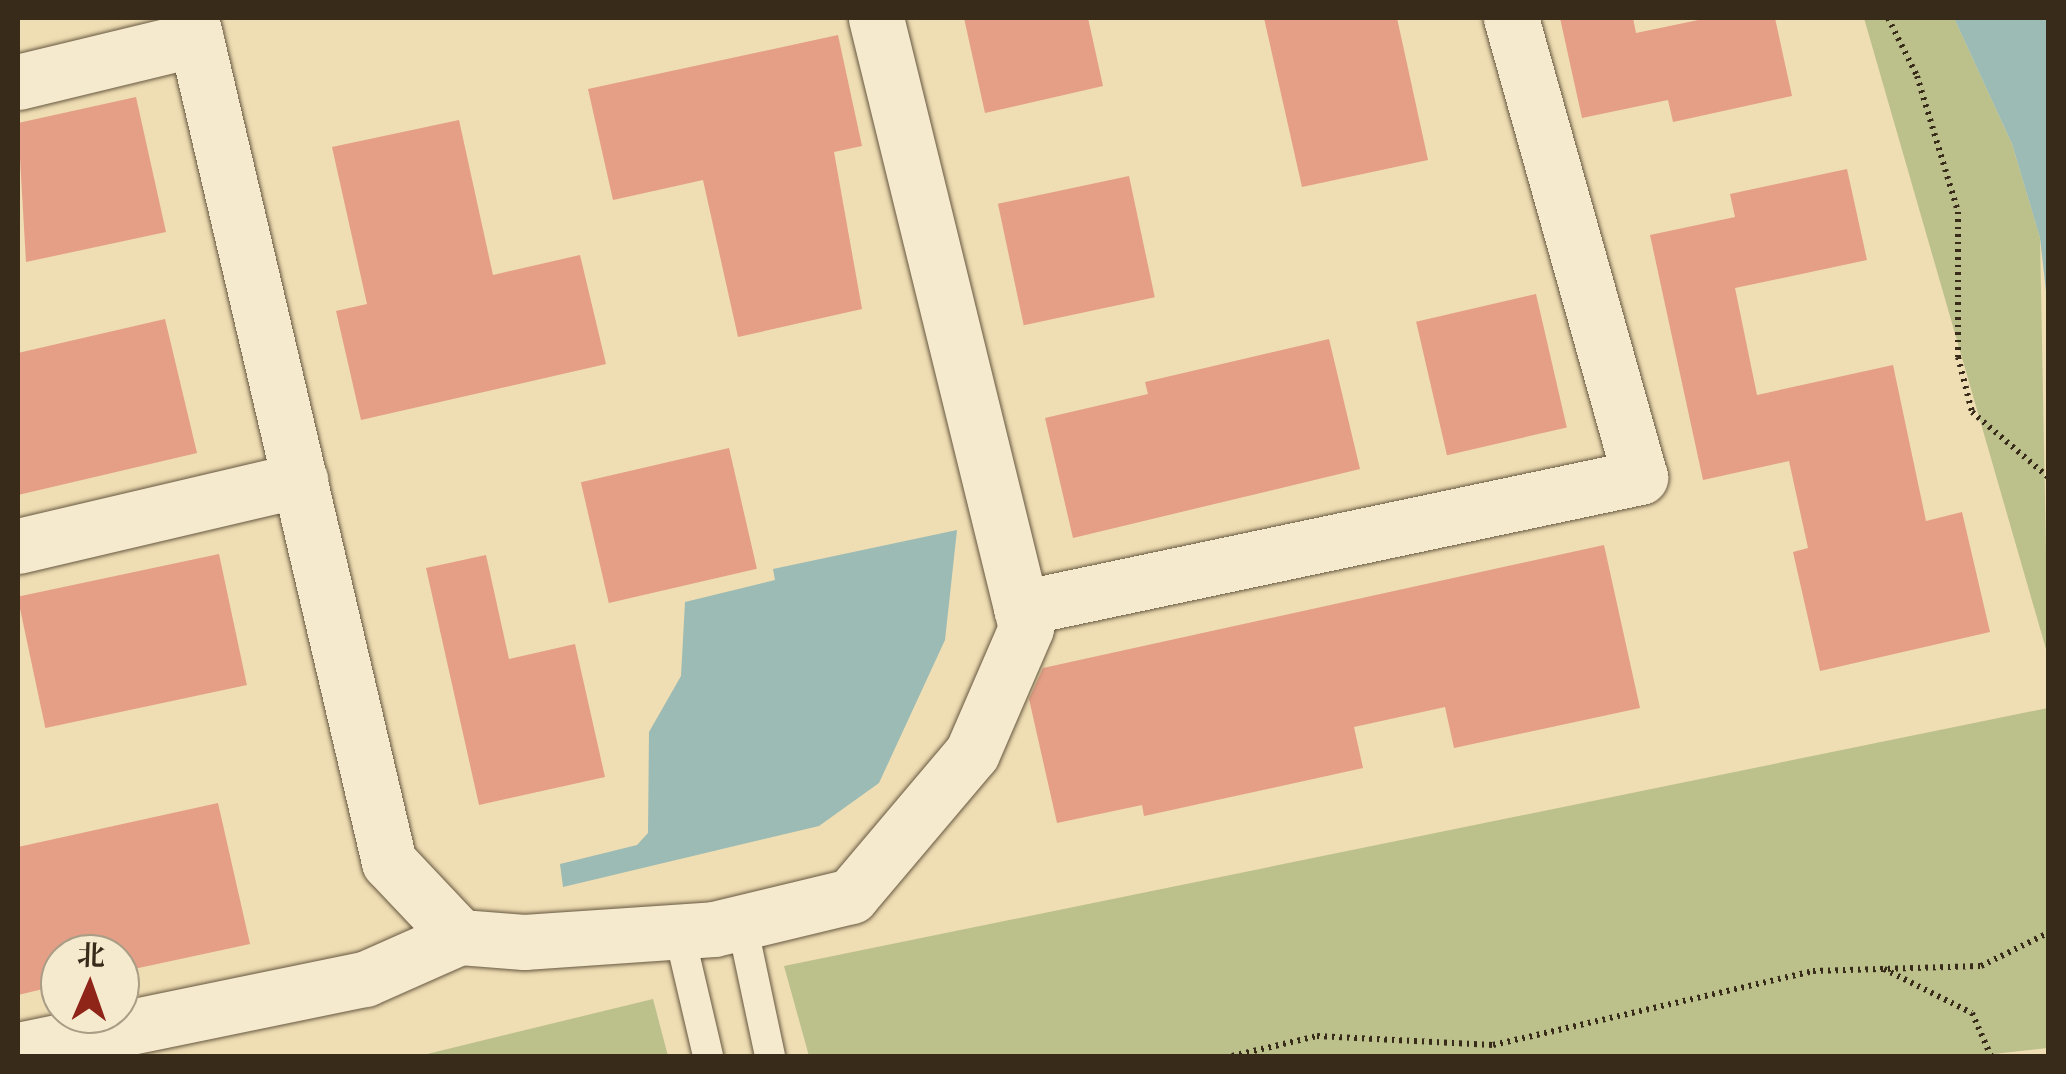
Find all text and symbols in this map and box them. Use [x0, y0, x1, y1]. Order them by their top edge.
north arrow [40, 934, 140, 1034]
text: 北 [76, 939, 106, 972]

